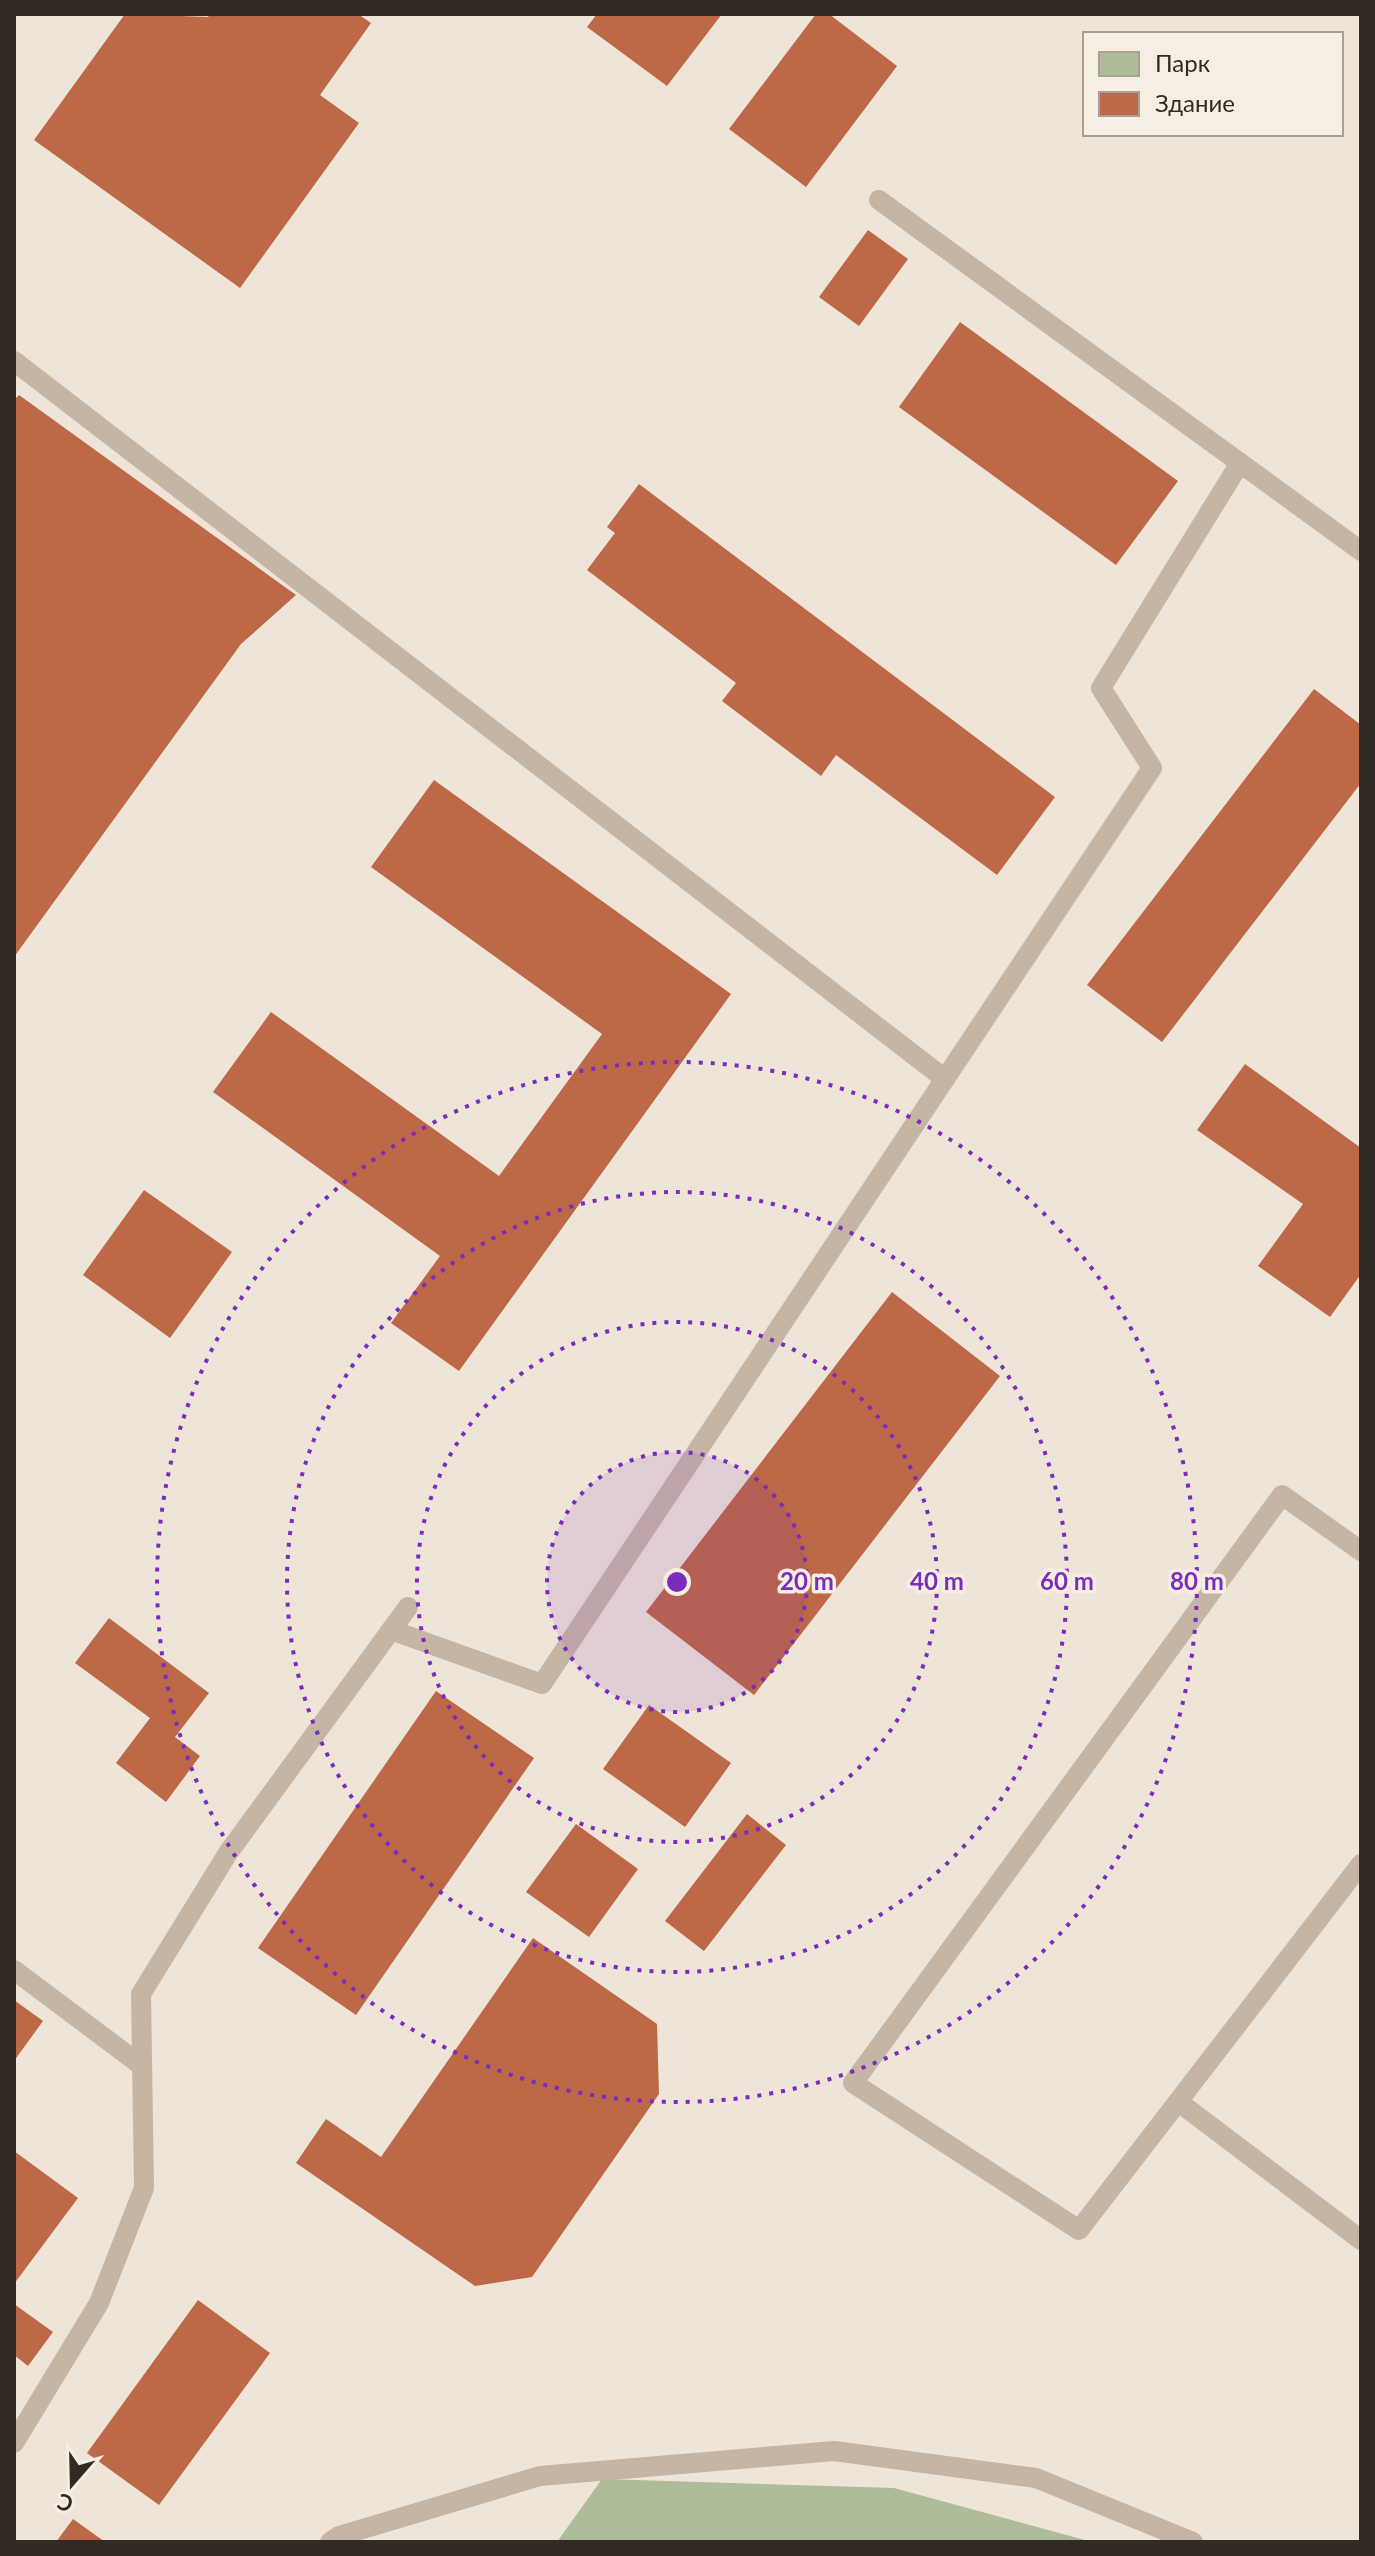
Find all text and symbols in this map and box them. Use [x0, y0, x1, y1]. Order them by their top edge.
legend [1083, 32, 1343, 136]
text: Парк [1155, 48, 1211, 77]
text: Здание [1155, 88, 1235, 117]
text: 20 m [780, 1566, 834, 1595]
text: 40 m [910, 1566, 964, 1595]
text: 60 m [1040, 1566, 1094, 1595]
text: 80 m [1170, 1566, 1224, 1595]
centre of rings [663, 1568, 691, 1596]
north arrow [32, 2444, 112, 2524]
text: С [53, 2488, 76, 2518]

